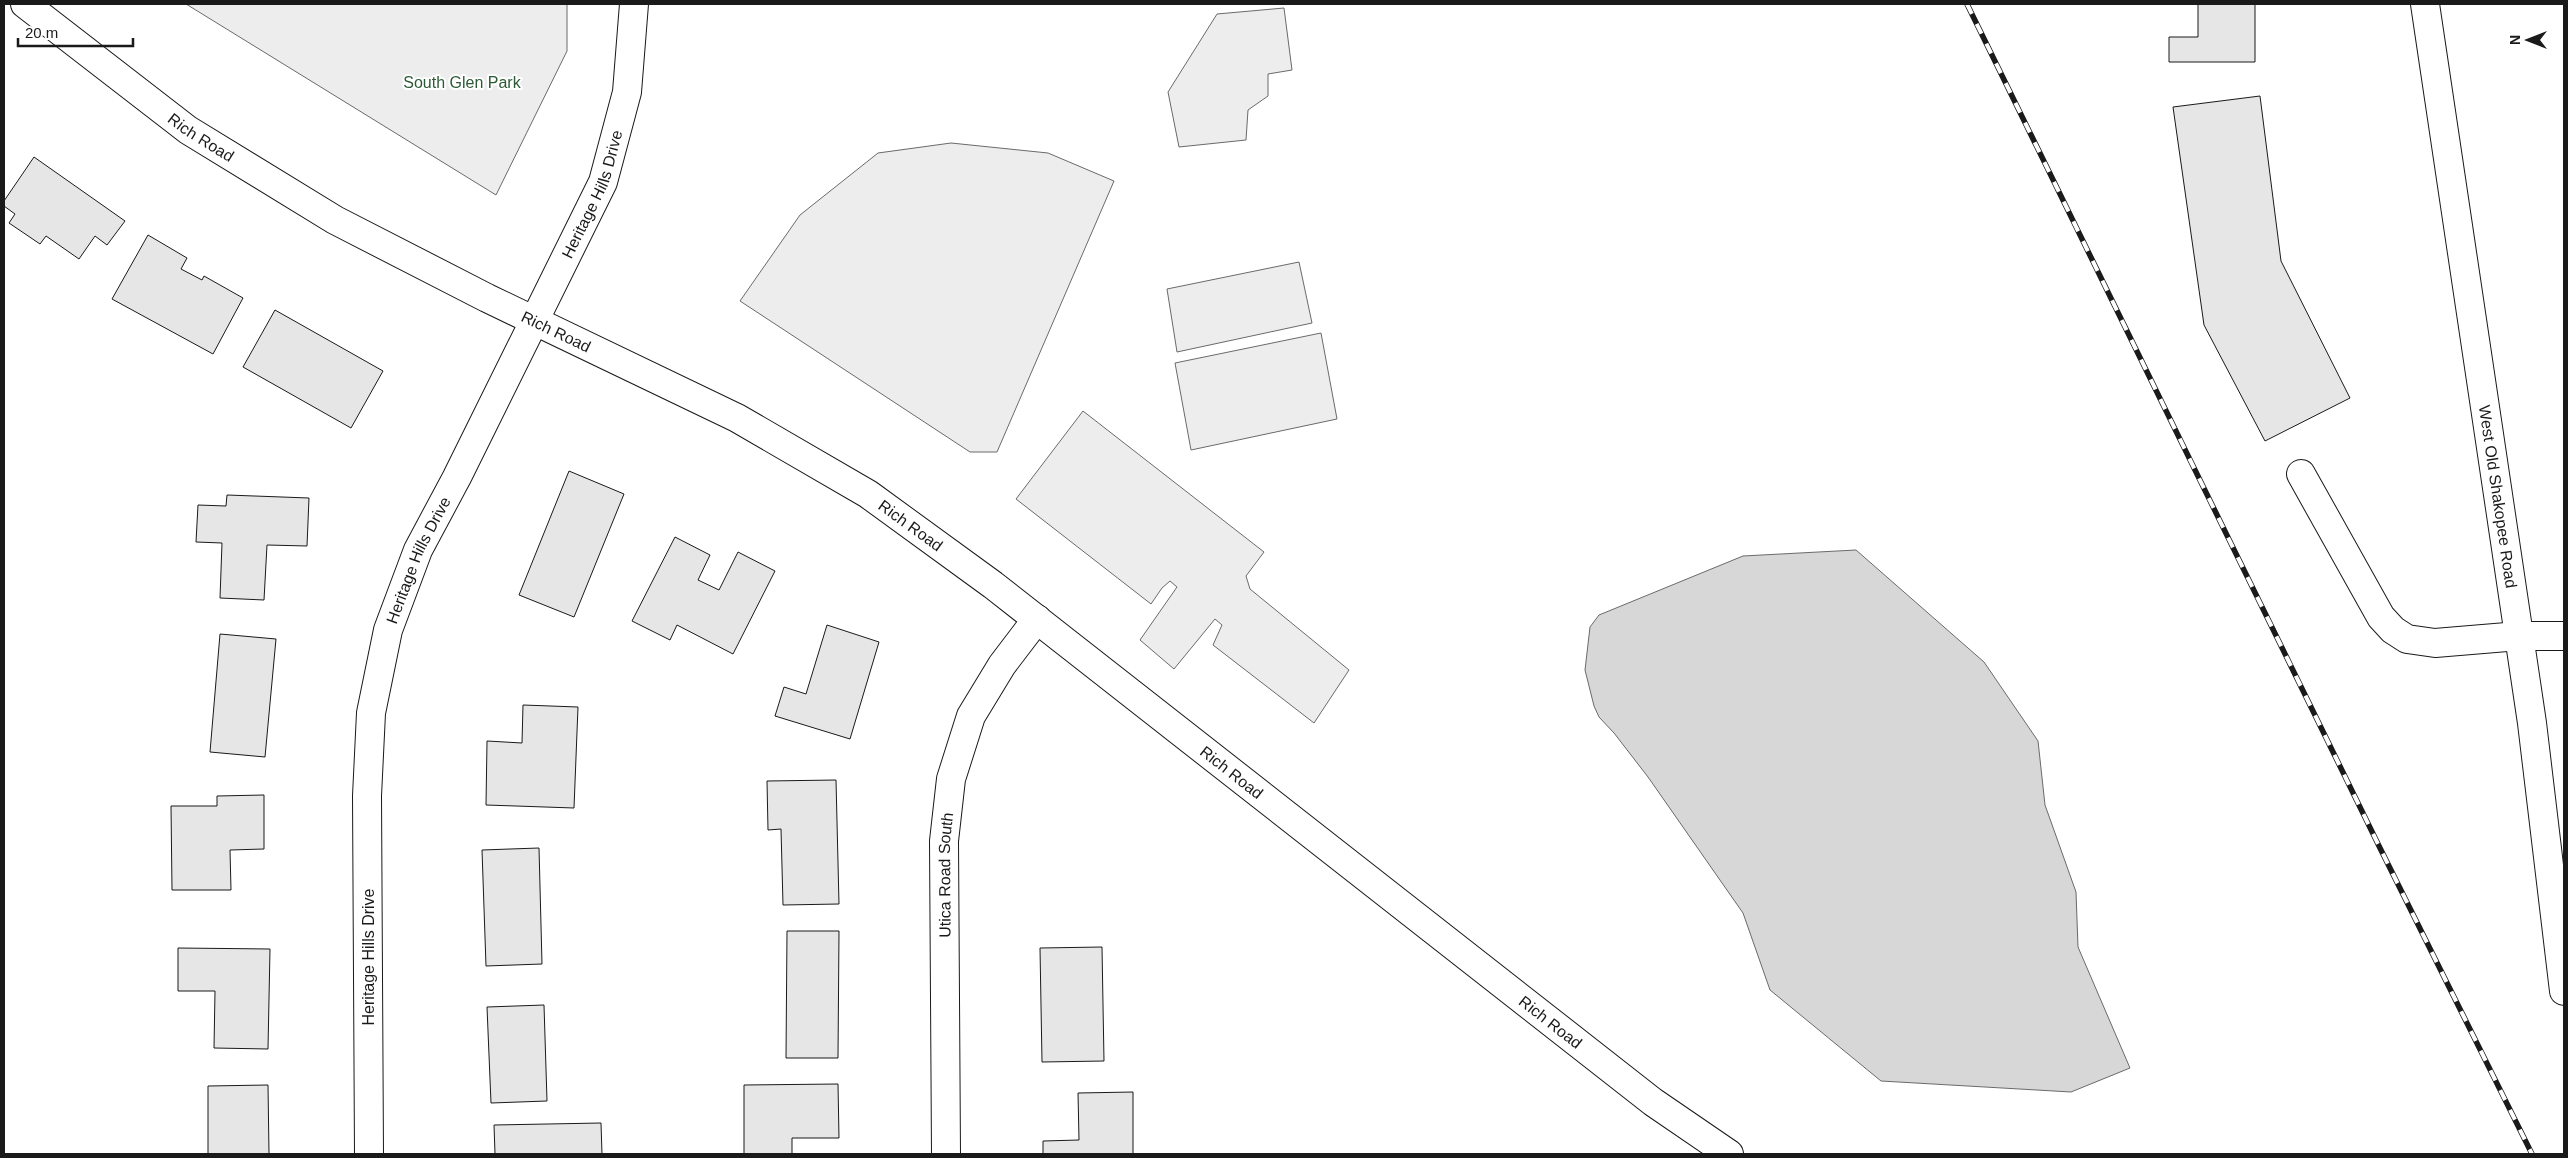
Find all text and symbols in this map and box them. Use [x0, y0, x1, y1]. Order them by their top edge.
scale bar [18, 15, 132, 47]
north arrow [2503, 15, 2553, 65]
text: 20 m [25, 24, 58, 41]
text: N [2507, 35, 2523, 45]
park label: South Glen Park [403, 74, 522, 91]
street label: Rich Road [165, 110, 237, 165]
street label: Heritage Hills Drive [559, 128, 625, 261]
street label: Rich Road [519, 308, 593, 356]
street label: West Old Shakopee Road [2476, 404, 2520, 589]
street label: Heritage Hills Drive [383, 494, 454, 626]
street label: Rich Road [875, 497, 946, 554]
street label: Rich Road [1197, 743, 1266, 802]
street label: Utica Road South [936, 812, 956, 938]
street label: Heritage Hills Drive [360, 888, 377, 1025]
street label: Rich Road [1516, 992, 1585, 1052]

